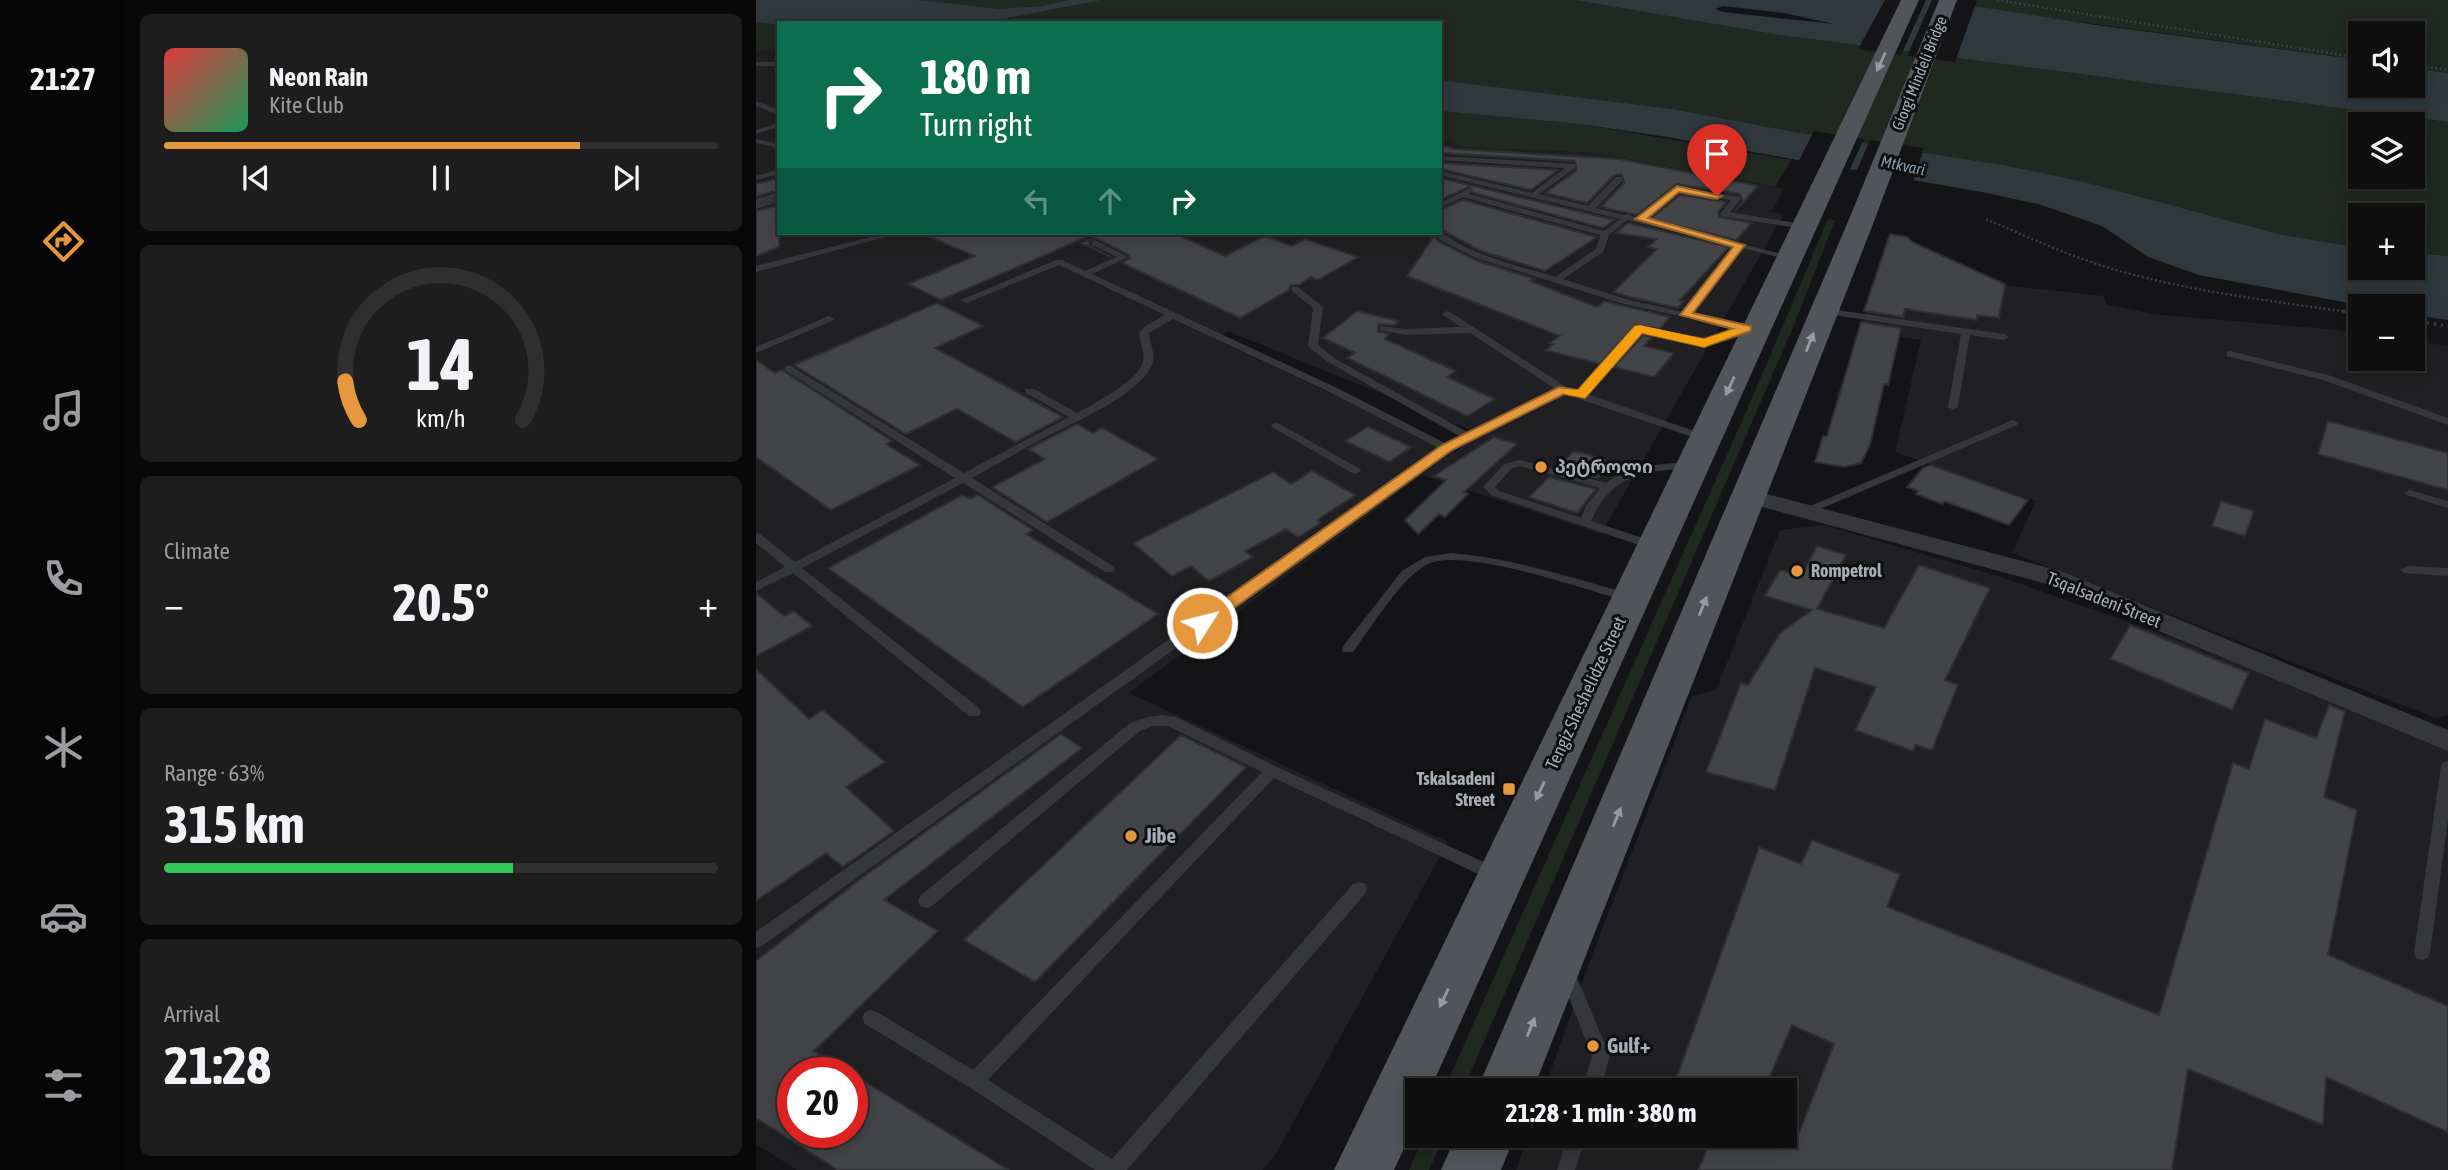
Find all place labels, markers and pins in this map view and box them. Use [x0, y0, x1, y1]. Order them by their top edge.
pin [1687, 124, 1747, 196]
place label: პეტროლი [1555, 456, 1653, 478]
marker: პეტროლი [1533, 459, 1549, 475]
place label: Rompetrol [1811, 560, 1882, 581]
marker: Rompetrol [1789, 563, 1805, 579]
place label: Tskalsadeni Street [1416, 768, 1496, 810]
marker: Tskalsadeni Street [1501, 781, 1517, 797]
place label: Jibe [1144, 823, 1176, 847]
marker: Jibe [1123, 828, 1139, 844]
place label: Gulf+ [1607, 1033, 1651, 1057]
marker: Gulf+ [1585, 1038, 1601, 1054]

